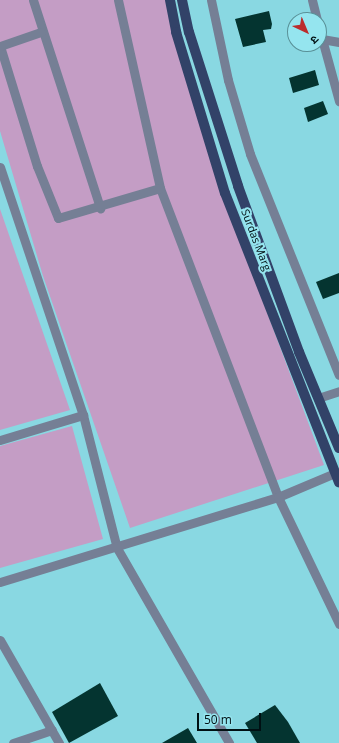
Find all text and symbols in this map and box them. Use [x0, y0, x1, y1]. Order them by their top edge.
north arrow [287, 12, 327, 52]
text: उ [307, 33, 323, 48]
street label: Surdas Marg [238, 207, 274, 273]
scale bar [199, 705, 263, 731]
text: 50 m [204, 711, 232, 728]

